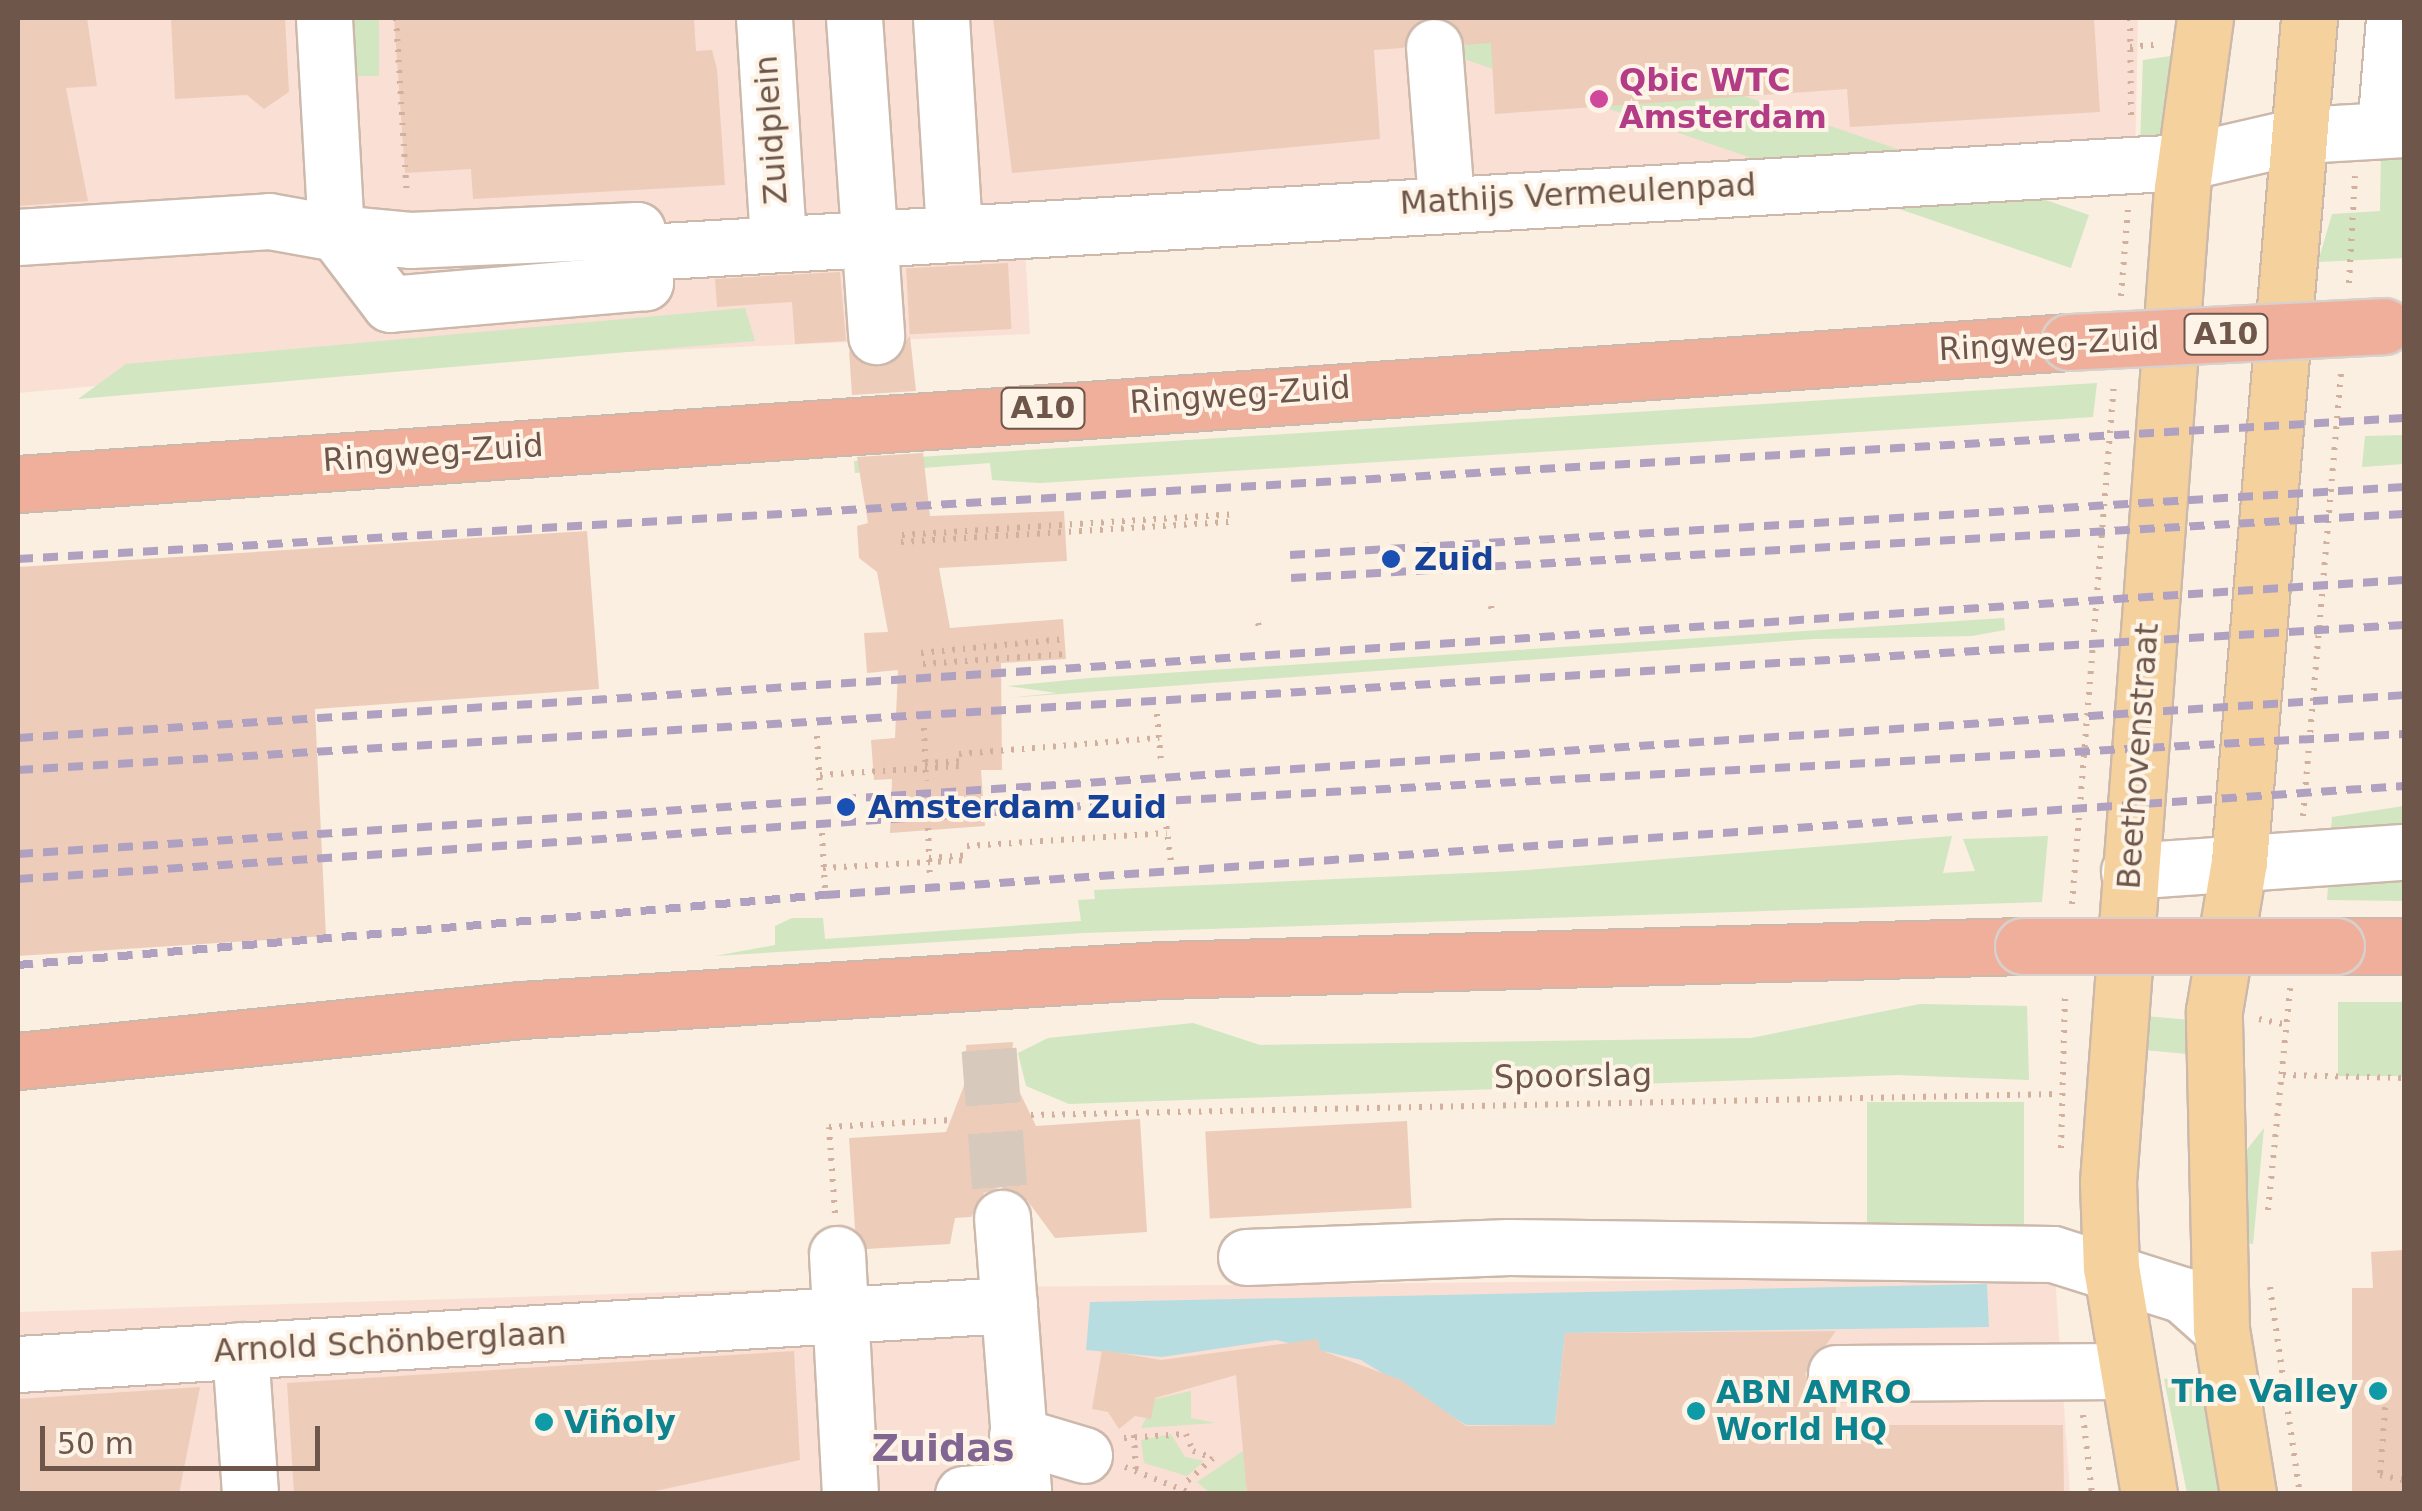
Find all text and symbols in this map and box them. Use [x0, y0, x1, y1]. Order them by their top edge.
street label: Zuidplein [747, 54, 795, 206]
place label: Qbic WTC Amsterdam [1619, 62, 1827, 137]
marker: Qbic WTC Amsterdam [1588, 88, 1610, 110]
street label: Mathijs Vermeulenpad [1399, 165, 1757, 223]
road number: A10 [2184, 309, 2268, 359]
street label: Ringweg-Zuid [1938, 319, 2160, 369]
street label: Ringweg-Zuid [1129, 368, 1351, 422]
road number: A10 [1000, 383, 1086, 433]
street label: Ringweg-Zuid [322, 426, 544, 480]
place label: Zuid [1414, 540, 1494, 578]
marker: Zuid [1378, 546, 1404, 572]
street label: Beethovenstraat [2110, 622, 2166, 890]
place label: Amsterdam Zuid [868, 788, 1167, 826]
marker: Amsterdam Zuid [833, 794, 859, 820]
street label: Spoorslag [1493, 1055, 1653, 1097]
street label: Arnold Schönberglaan [213, 1314, 567, 1370]
place label: The Valley [2171, 1372, 2358, 1410]
place label: ABN AMRO World HQ [1716, 1374, 1912, 1449]
marker: The Valley [2367, 1380, 2389, 1402]
marker: ABN AMRO World HQ [1685, 1400, 1707, 1422]
place label: Viñoly [564, 1403, 676, 1441]
scale bar [45, 1406, 325, 1468]
marker: Viñoly [533, 1411, 555, 1433]
text: 50 m [57, 1426, 134, 1461]
district label: Zuidas [871, 1426, 1015, 1472]

